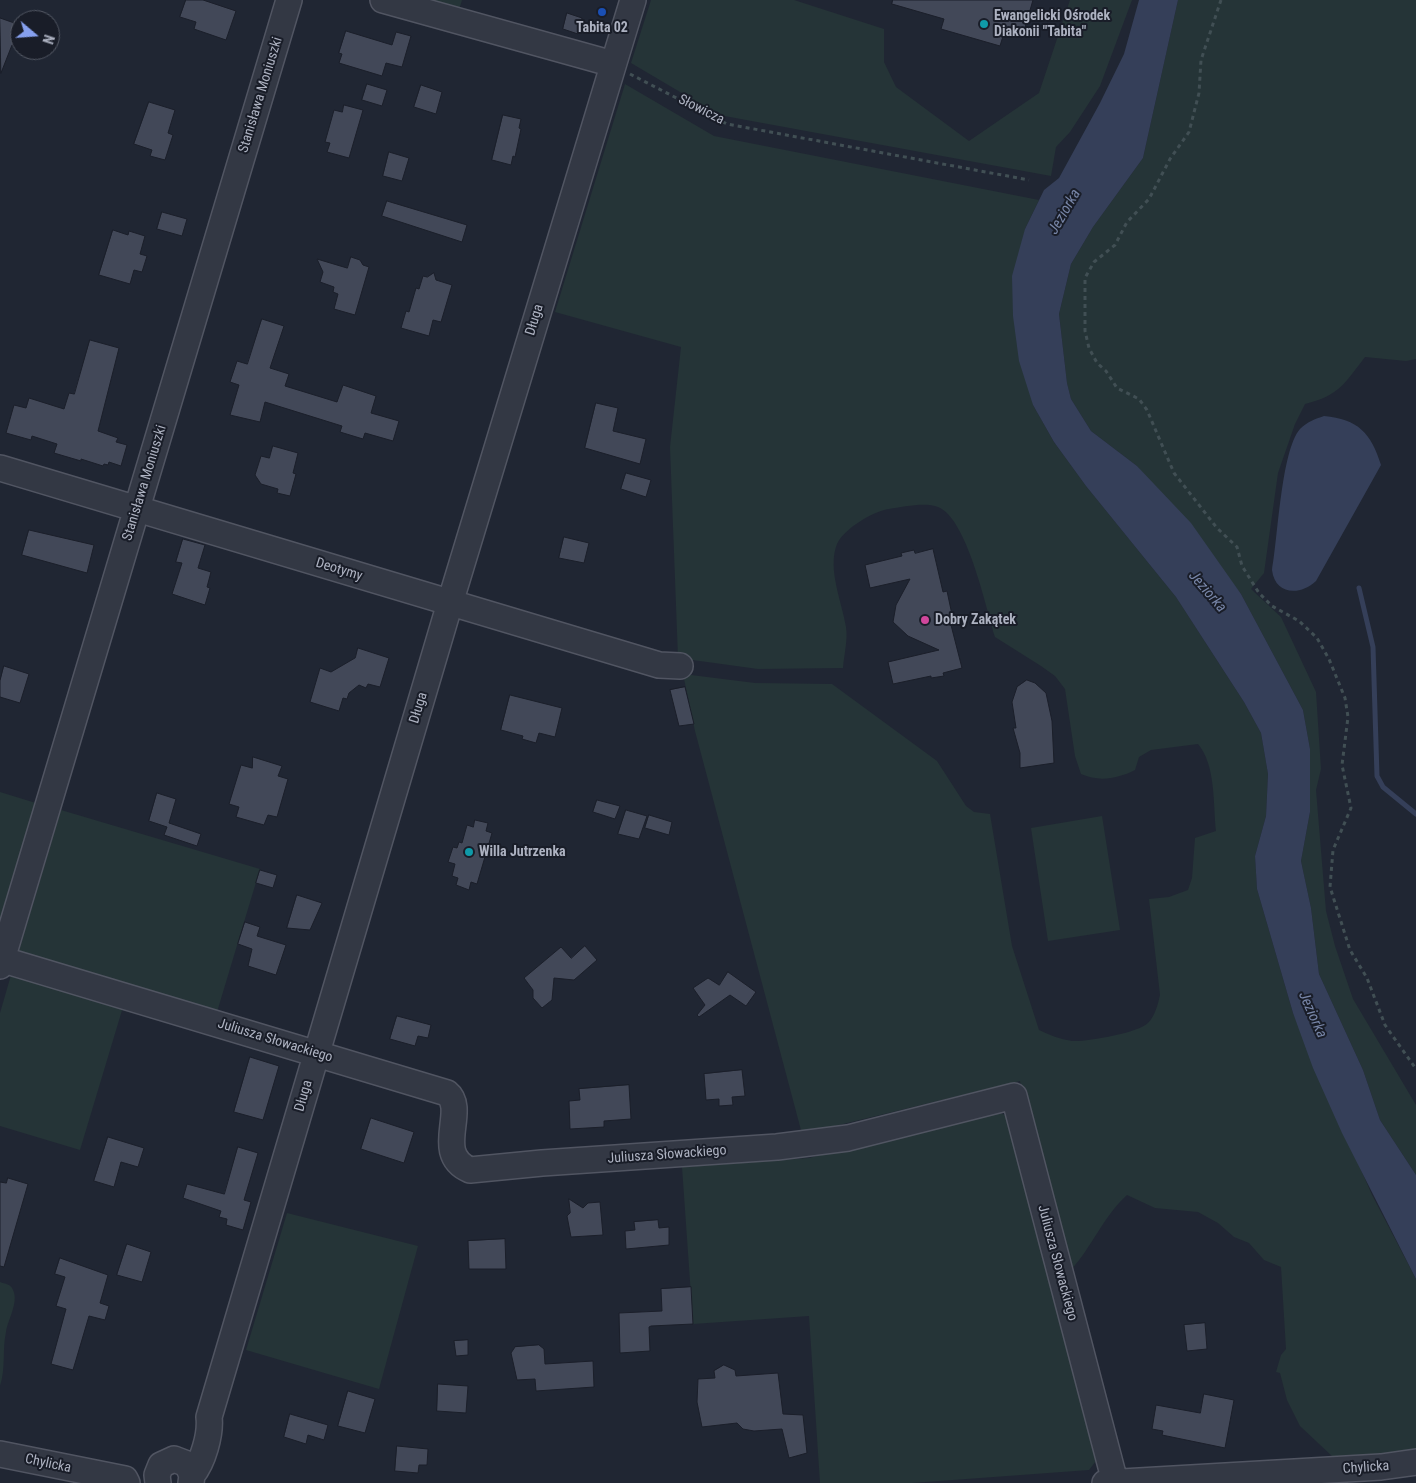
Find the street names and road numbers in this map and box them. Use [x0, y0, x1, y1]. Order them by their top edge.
street label: Stanisława Moniuszki [235, 35, 287, 155]
street label: Słowicza [675, 91, 727, 129]
street label: Długa [522, 302, 548, 338]
street label: Stanisława Moniuszki [119, 423, 171, 543]
street label: Deotymy [314, 555, 364, 585]
street label: Długa [406, 690, 432, 726]
street label: Juliusza Słowackiego [216, 1016, 334, 1066]
street label: Długa [292, 1078, 316, 1114]
street label: Juliusza Słowackiego [607, 1142, 727, 1168]
street label: Juliusza Słowackiego [1033, 1203, 1081, 1323]
street label: Chylicka [24, 1451, 72, 1477]
street label: Chylicka [1342, 1458, 1390, 1478]

